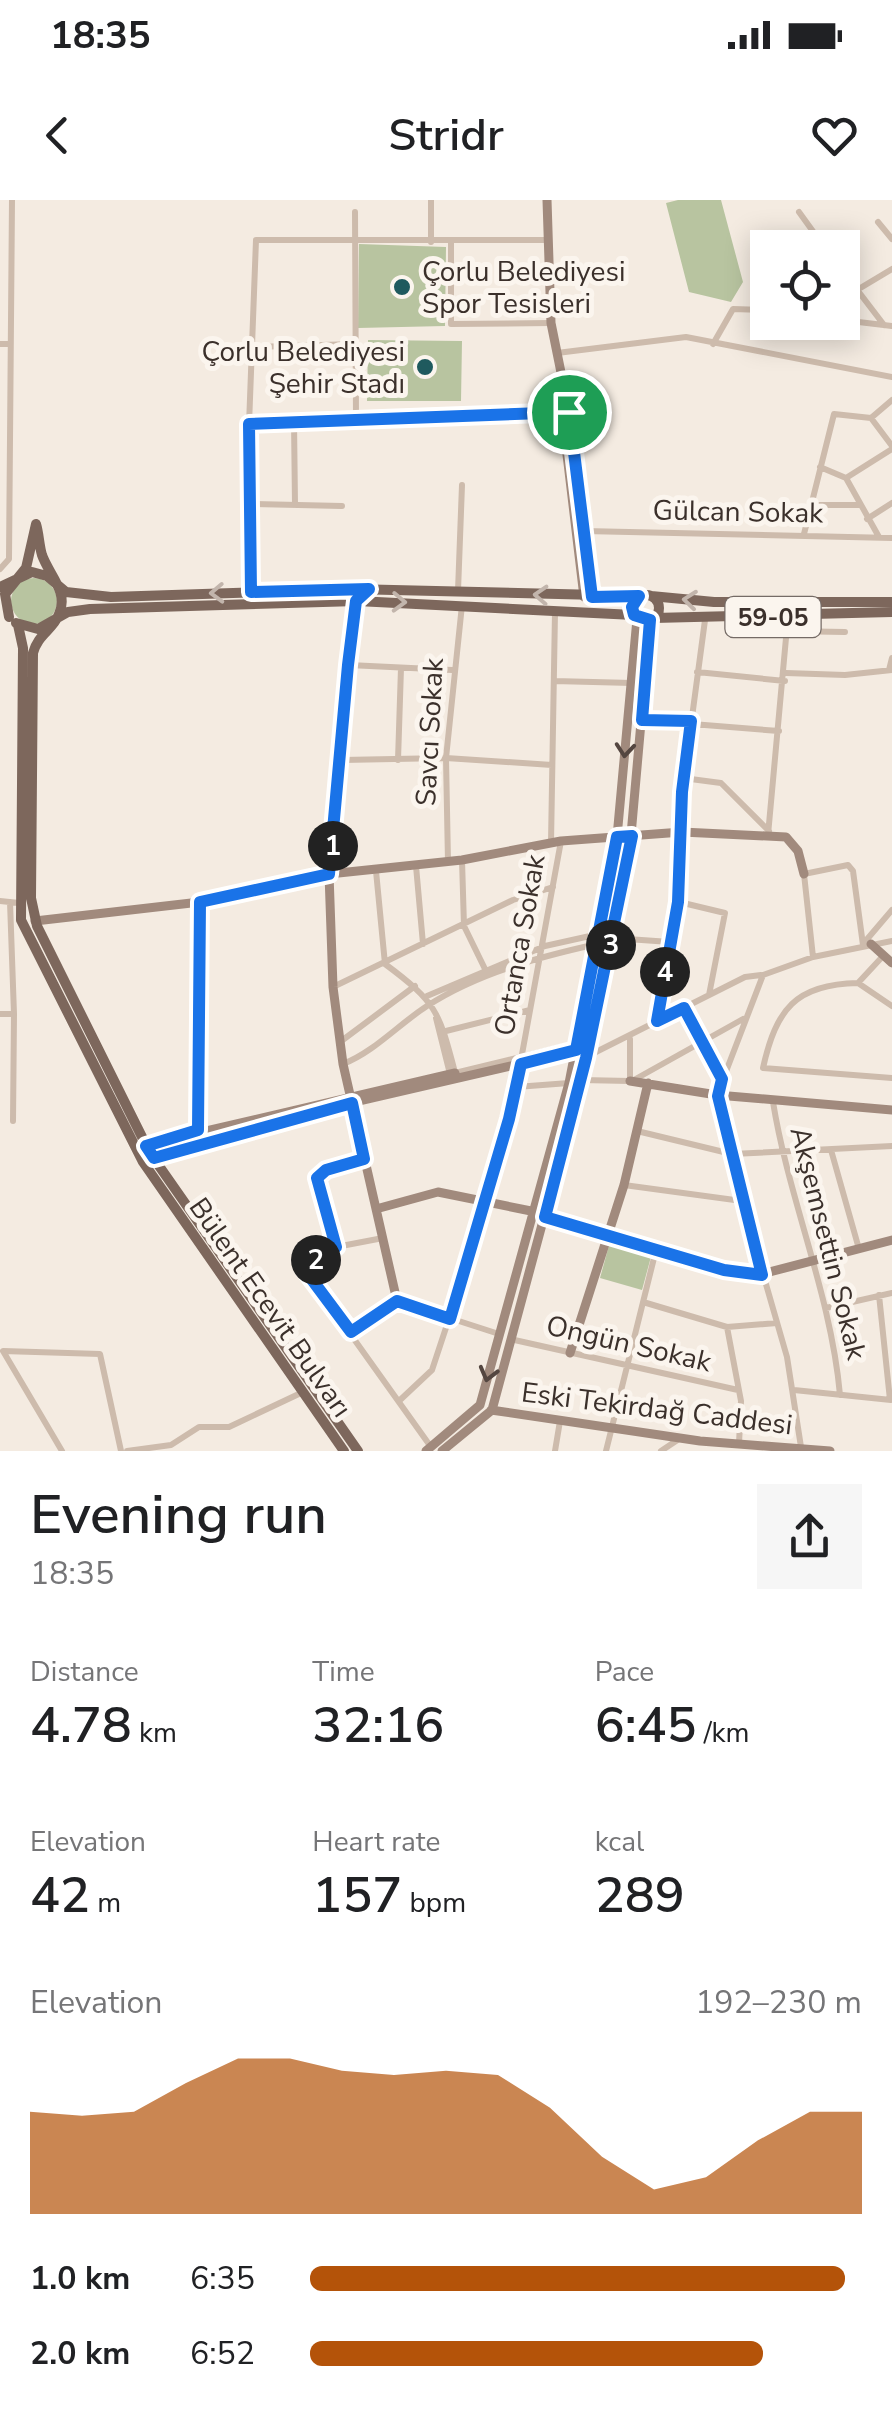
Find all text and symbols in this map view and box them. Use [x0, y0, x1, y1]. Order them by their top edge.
text: 18:35 [50, 10, 151, 61]
text: Stridr [388, 105, 504, 166]
icon: back [30, 108, 85, 163]
icon: heart [807, 108, 862, 163]
map controls [750, 230, 860, 340]
button: locate [750, 230, 860, 340]
place label: Çorlu Belediyesi Spor Tesisleri [422, 253, 625, 323]
marker: Çorlu Belediyesi Spor Tesisleri [391, 276, 413, 298]
place label: Çorlu Belediyesi Şehir Stadı [202, 333, 405, 403]
marker: Çorlu Belediyesi Şehir Stadı [414, 356, 436, 378]
pin [527, 370, 612, 455]
icon: arrive [542, 385, 597, 440]
street label: Gülcan Sokak [652, 492, 825, 533]
one-way arrow [208, 583, 224, 604]
one-way arrow [533, 585, 549, 606]
one-way arrow [681, 590, 697, 611]
one-way arrow [391, 592, 407, 613]
road number: 59-05 [726, 597, 820, 637]
street label: Savcı Sokak [407, 656, 453, 807]
one-way arrow [615, 743, 637, 759]
pin: 1 [308, 821, 358, 871]
text: 1 [325, 827, 341, 865]
street label: Ortanca Sokak [485, 851, 555, 1039]
pin: 3 [586, 920, 636, 970]
text: 3 [603, 926, 619, 964]
pin: 4 [640, 947, 690, 997]
text: 4 [657, 953, 673, 991]
street label: Akşemsettin Sokak [781, 1123, 876, 1365]
street label: Bülent Ecevit Bulvarı [180, 1190, 360, 1425]
pin: 2 [291, 1235, 341, 1285]
text: 2 [308, 1241, 324, 1279]
street label: Ongün Sokak [543, 1307, 716, 1382]
one-way arrow [479, 1365, 500, 1382]
street label: Eski Tekirdağ Caddesi [519, 1374, 795, 1444]
text: Evening run [30, 1477, 327, 1552]
button: share [757, 1484, 862, 1589]
text: 18:35 [30, 1552, 114, 1595]
text: Distance [30, 1653, 139, 1691]
text: Time [312, 1653, 375, 1691]
text: Pace [595, 1653, 654, 1691]
text: 4.78 [30, 1691, 132, 1760]
text: 32:16 [312, 1691, 444, 1760]
text: 6:45 [595, 1691, 697, 1760]
text: km [132, 1714, 177, 1752]
text: /km [697, 1714, 750, 1752]
text: Elevation [30, 1823, 146, 1861]
text: Heart rate [312, 1823, 440, 1861]
text: kcal [595, 1823, 644, 1861]
text: 42 [30, 1861, 90, 1930]
text: 157 [312, 1861, 402, 1930]
text: 289 [595, 1861, 685, 1930]
text: m [90, 1884, 121, 1922]
text: bpm [402, 1884, 466, 1922]
text: Elevation [30, 1981, 163, 2024]
text: 192–230 m [695, 1981, 862, 2024]
text: 1.0 km [30, 2257, 130, 2300]
text: 6:35 [190, 2257, 255, 2300]
text: 2.0 km [30, 2332, 130, 2375]
text: 6:52 [190, 2332, 255, 2375]

